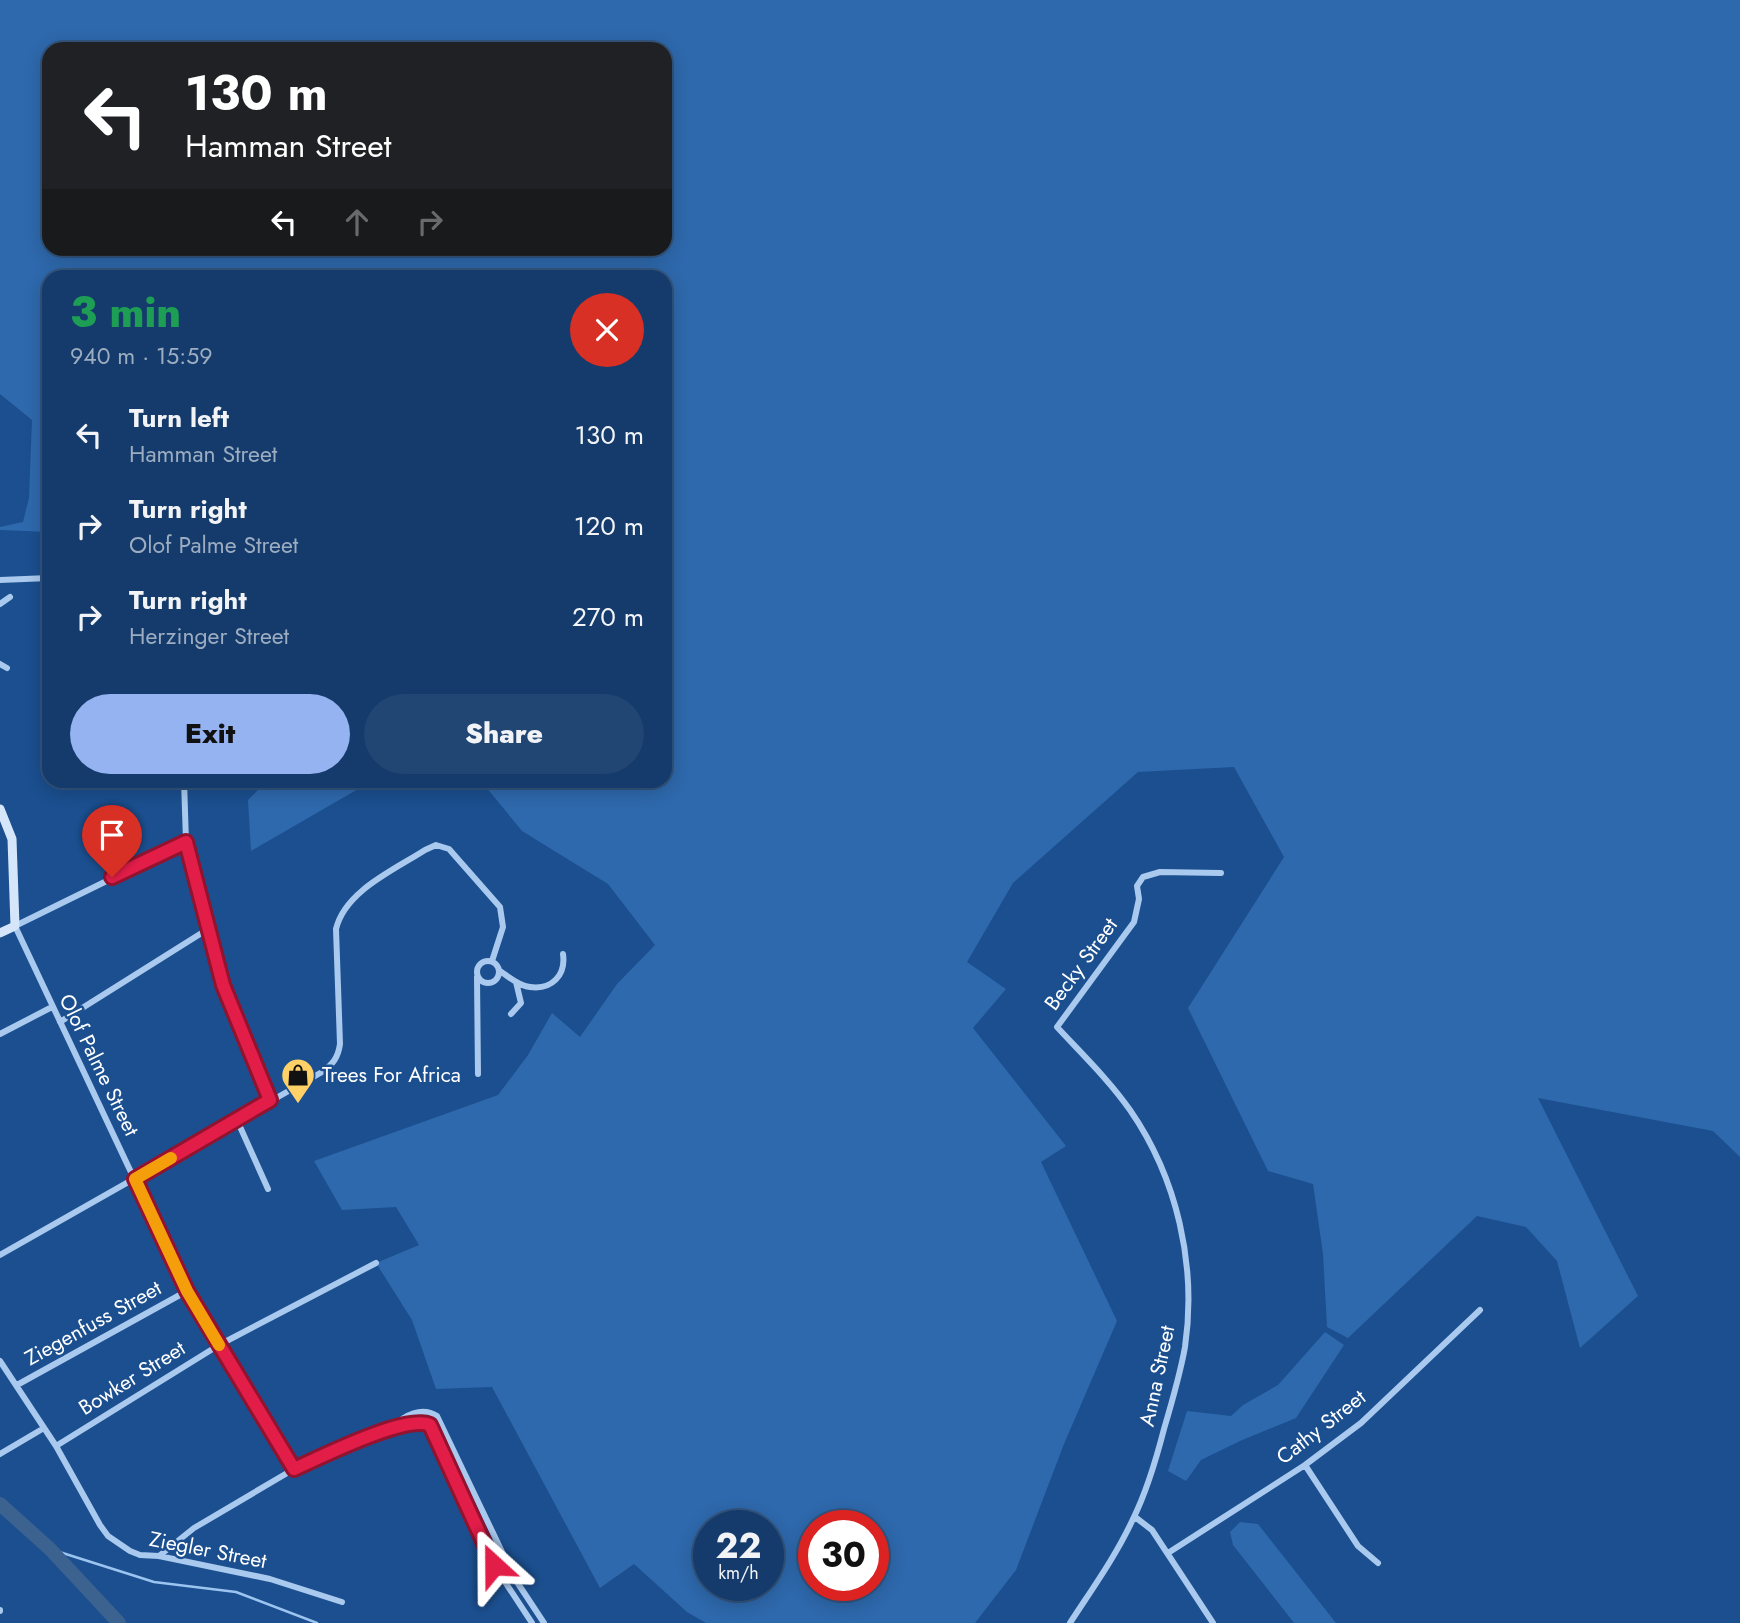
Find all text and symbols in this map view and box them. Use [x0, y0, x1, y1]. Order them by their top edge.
text: 130 m [185, 58, 328, 128]
icon: left [70, 70, 161, 161]
text: Hamman Street [185, 123, 391, 169]
icon: left [265, 203, 303, 241]
icon: ahead [338, 203, 376, 241]
icon: right [411, 203, 449, 241]
text: 3 min [70, 282, 181, 343]
button: close [570, 293, 644, 367]
text: 940 m · 15:59 [70, 339, 212, 373]
text: Turn left [129, 399, 229, 437]
icon: left [70, 416, 108, 454]
text: 130 m [574, 416, 644, 454]
text: Hamman Street [129, 437, 277, 471]
text: Turn right [129, 490, 247, 528]
icon: right [70, 507, 108, 545]
text: 120 m [574, 507, 644, 545]
text: Olof Palme Street [129, 528, 298, 562]
text: Turn right [129, 581, 247, 619]
icon: right [70, 598, 108, 636]
text: 270 m [572, 598, 644, 636]
text: Herzinger Street [129, 619, 289, 653]
button: Exit [70, 694, 350, 774]
button: Share [364, 694, 644, 774]
pin [82, 805, 142, 877]
icon: arrive [93, 816, 131, 854]
street label: Becky Street [1037, 912, 1125, 1016]
street label: Olof Palme Street [52, 989, 146, 1141]
shop icon: Trees For Africa [279, 1056, 317, 1105]
place label: Trees For Africa [322, 1060, 461, 1090]
street label: Ziegenfuss Street [19, 1273, 167, 1373]
street label: Anna Street [1132, 1323, 1182, 1429]
street label: Bowker Street [73, 1333, 191, 1423]
street label: Cathy Street [1270, 1383, 1372, 1471]
speed limit sign: 30 [798, 1510, 889, 1601]
text: 22 [716, 1521, 761, 1571]
street label: Ziegler Street [147, 1524, 269, 1576]
position arrow [457, 1528, 531, 1602]
text: km/h [718, 1560, 759, 1586]

